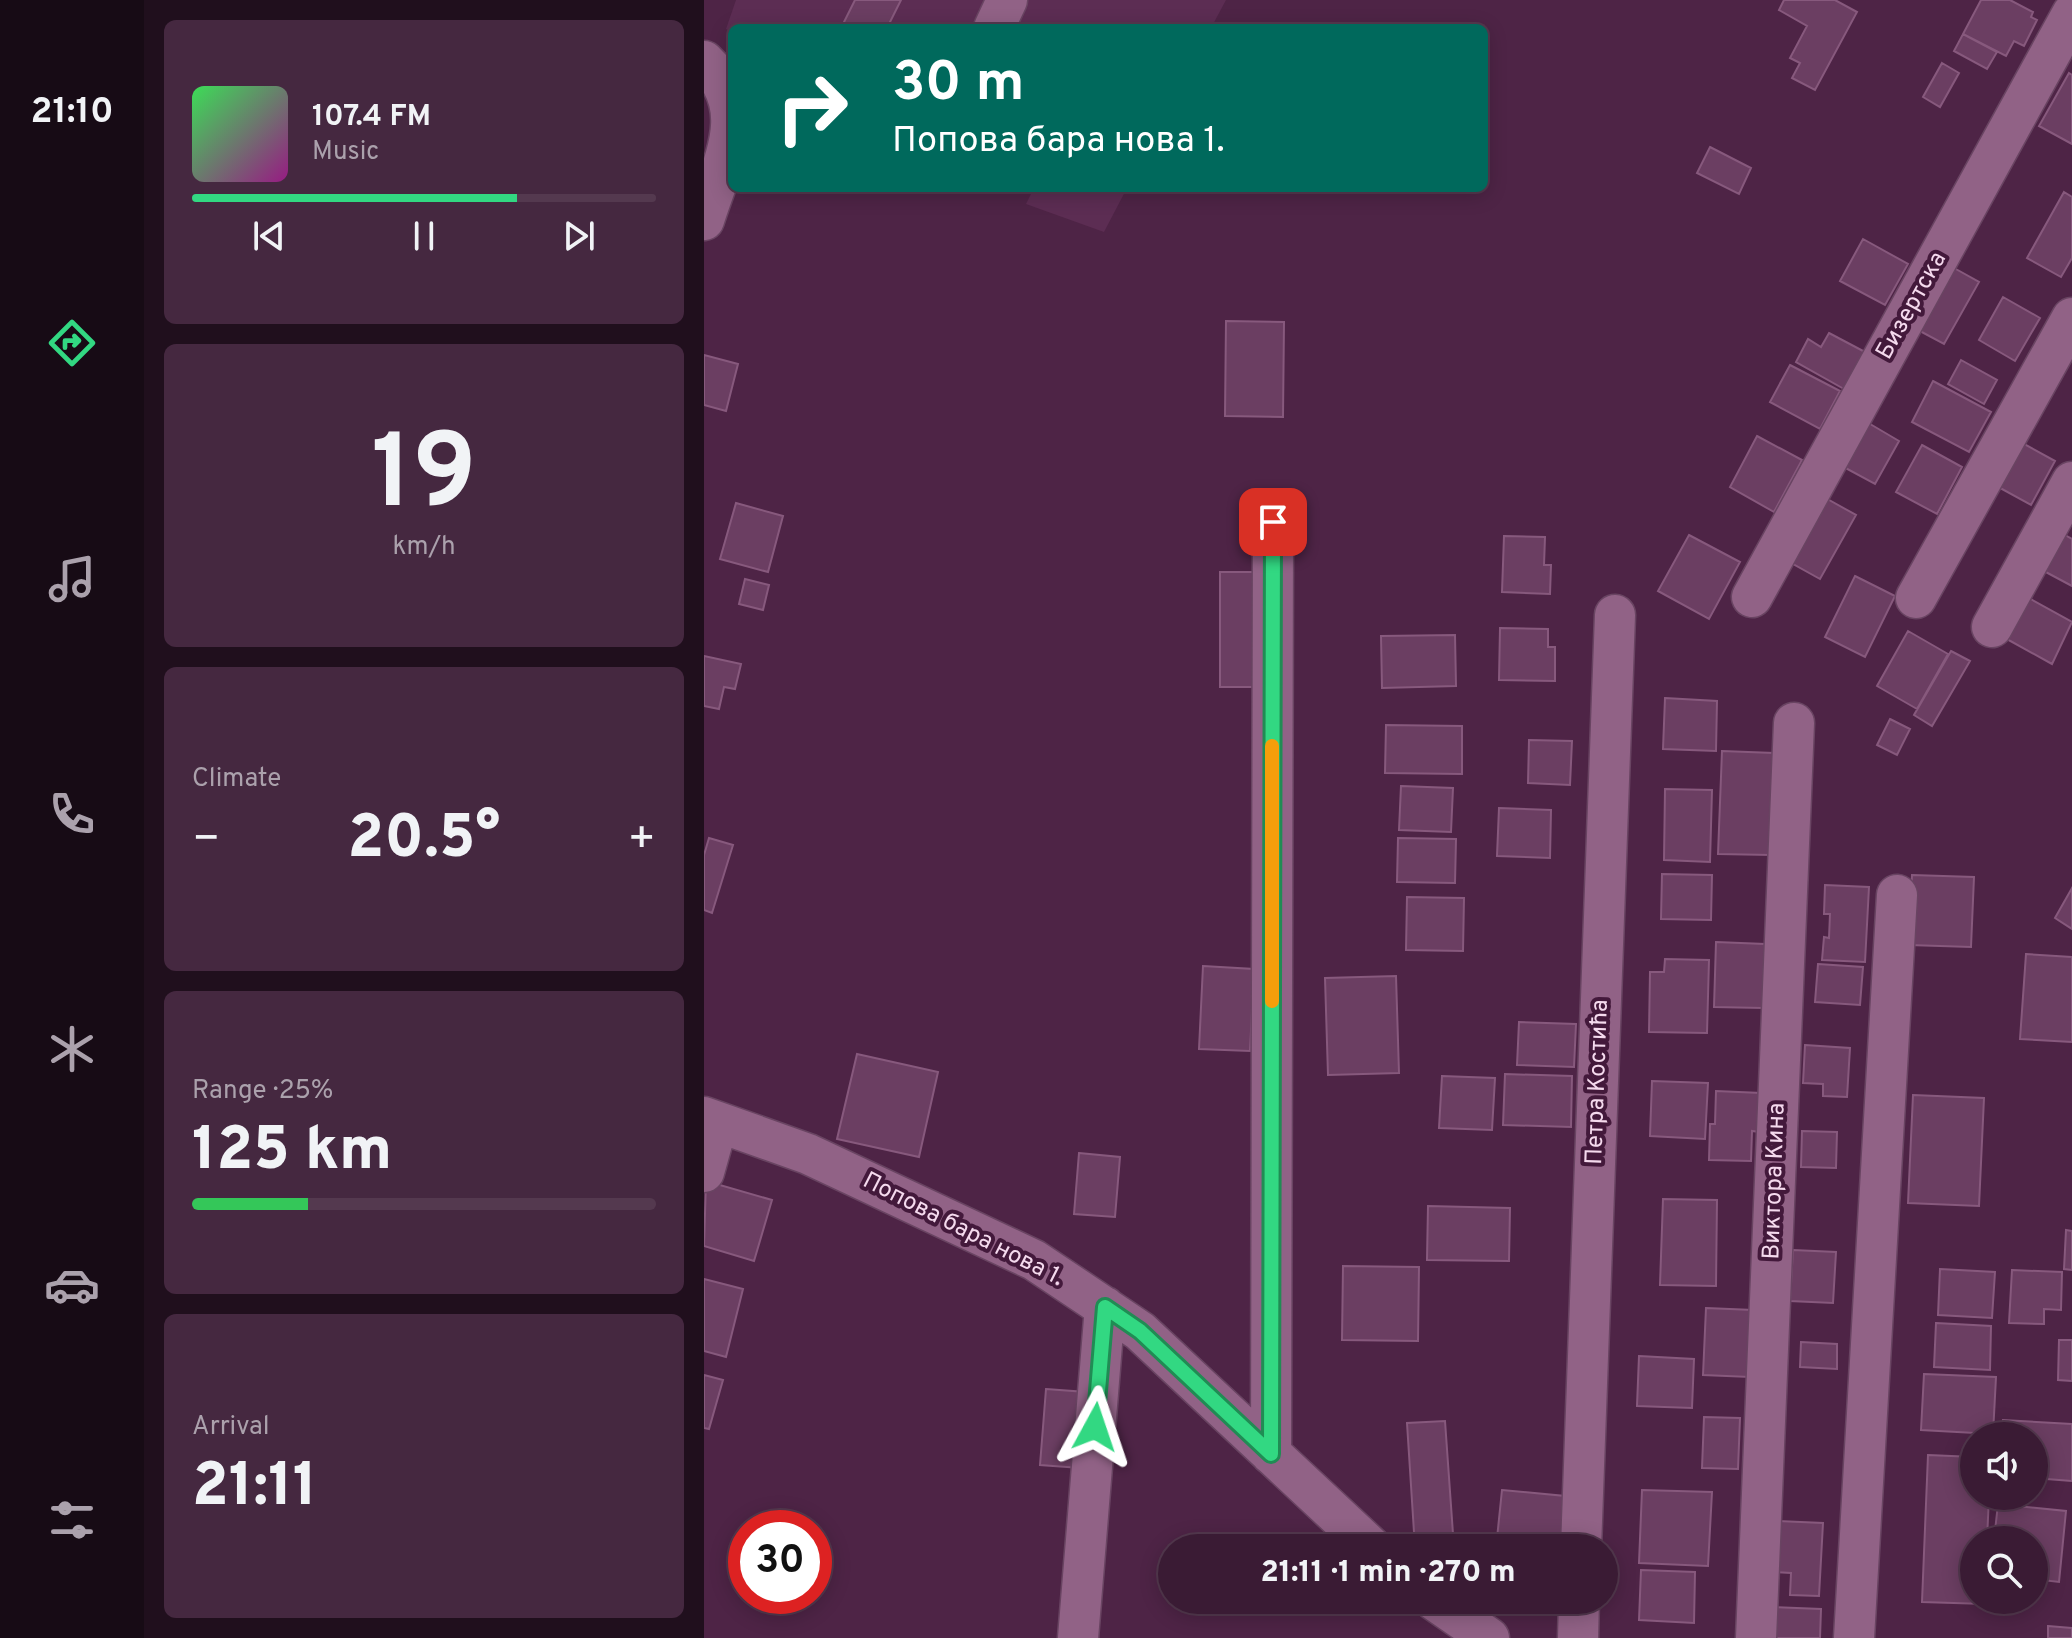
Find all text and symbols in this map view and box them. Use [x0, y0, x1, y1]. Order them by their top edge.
text: 30 m [892, 50, 1025, 120]
icon: right [760, 56, 864, 160]
text: 21:10 [30, 90, 114, 136]
text: 107.4 FM [312, 99, 431, 136]
text: Попова бара нова 1. [892, 119, 1225, 165]
text: Music [312, 136, 379, 169]
icon: previous [247, 214, 291, 258]
icon: pause [402, 214, 446, 258]
icon: next [557, 214, 601, 258]
street label: Бизертска [1870, 247, 1954, 365]
icon: directions [44, 315, 100, 371]
text: 19 [371, 413, 477, 545]
pin [1239, 488, 1307, 556]
icon: arrive [1251, 500, 1295, 544]
text: km/h [392, 531, 456, 564]
icon: music [44, 551, 100, 607]
text: Climate [192, 763, 281, 796]
icon: phone [44, 786, 100, 842]
text: 20.5° [348, 803, 500, 879]
text: − [192, 813, 220, 869]
text: + [628, 813, 656, 869]
street label: Петра Костића [1580, 999, 1616, 1165]
icon: climate [44, 1021, 100, 1077]
text: Range · 25% [192, 1075, 333, 1108]
street label: Виктора Кина [1757, 1102, 1793, 1260]
text: 125 km [192, 1115, 392, 1191]
street label: Попова бара нова 1. [857, 1166, 1069, 1294]
icon: car [44, 1257, 100, 1313]
position arrow [1053, 1385, 1137, 1469]
text: Arrival [192, 1411, 270, 1444]
map controls [1960, 1422, 2048, 1614]
button: sound [1960, 1422, 2048, 1510]
text: 21:11 [192, 1451, 317, 1527]
icon: filters [44, 1492, 100, 1548]
speed limit sign: 30 [728, 1510, 832, 1614]
button: search [1960, 1526, 2048, 1614]
text: 21:11 · 1 min · 270 m [1260, 1555, 1516, 1592]

